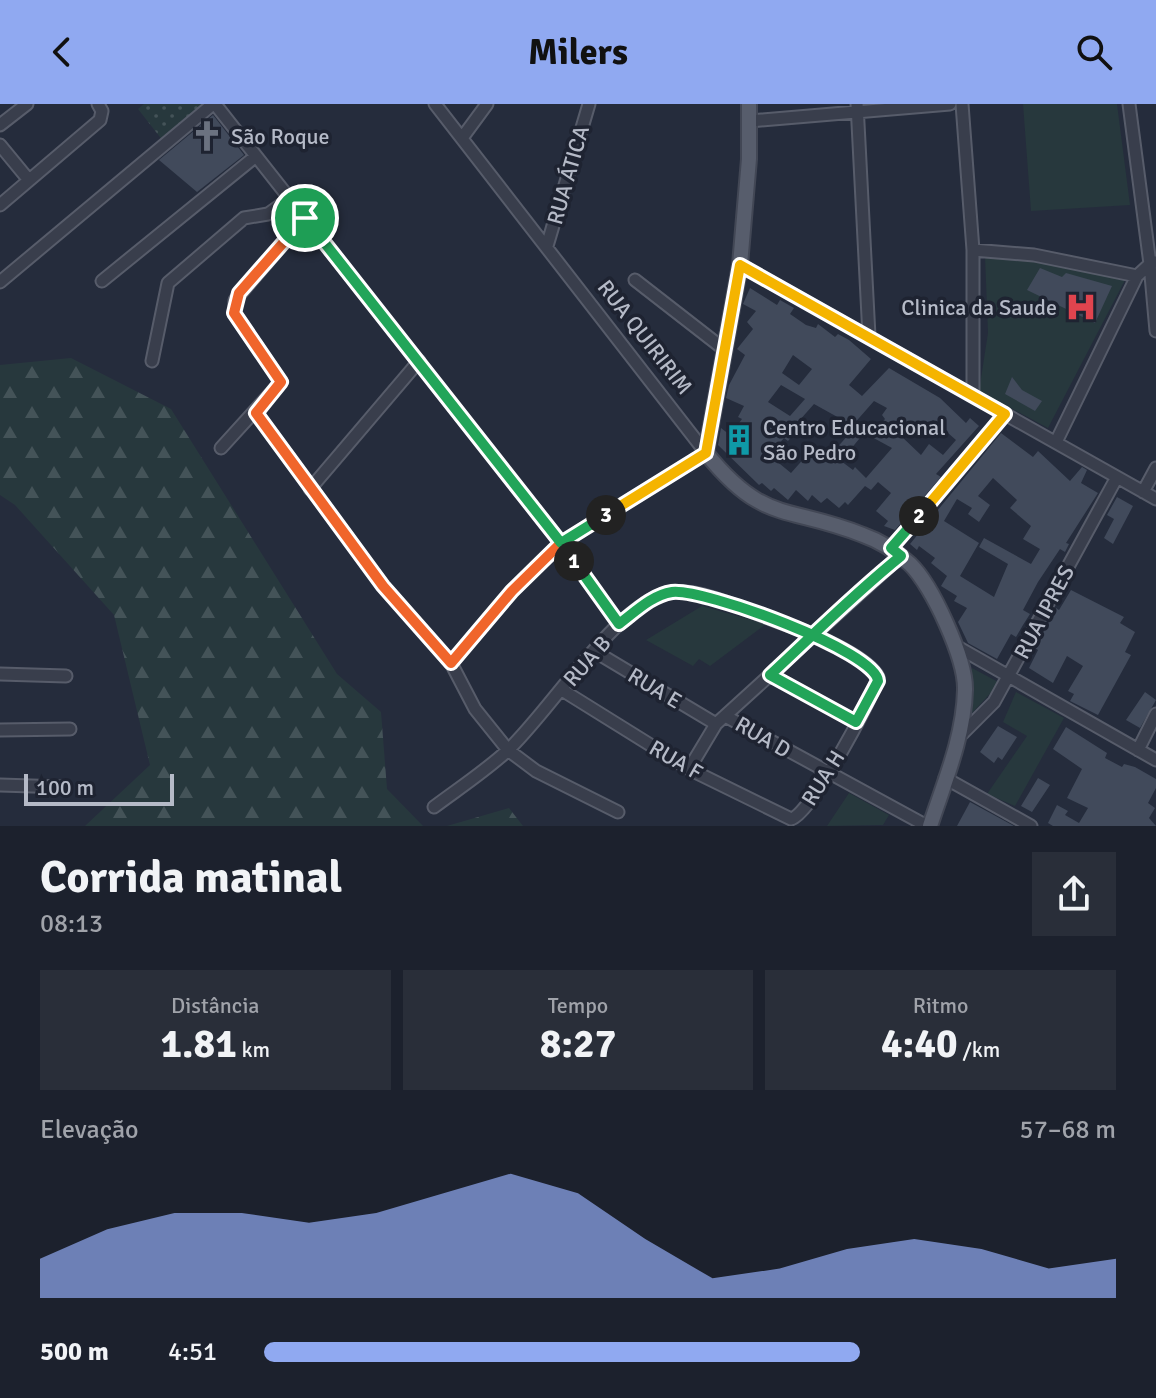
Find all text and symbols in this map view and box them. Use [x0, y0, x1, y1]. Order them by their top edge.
icon: back [40, 30, 84, 74]
text: Milers [528, 30, 628, 75]
icon: search [1072, 30, 1116, 74]
church icon: São Roque [190, 119, 224, 153]
street label: RUA ÁTICA [541, 122, 595, 228]
place label: São Roque [231, 123, 330, 150]
pin [271, 184, 339, 252]
icon: arrive [283, 196, 327, 240]
street label: RUA QUIRIRIM [592, 274, 698, 400]
hospital icon: Clinica da Saude [1064, 290, 1098, 324]
place label: Clinica da Saude [901, 294, 1057, 321]
place label: Centro Educacional São Pedro [763, 414, 946, 466]
building icon: Centro Educacional São Pedro [722, 423, 756, 457]
pin: 3 [586, 495, 626, 535]
pin: 2 [899, 496, 939, 536]
text: 3 [600, 501, 612, 528]
text: 2 [913, 502, 925, 529]
pin: 1 [554, 541, 594, 581]
text: 1 [568, 547, 580, 574]
street label: RUA IPRES [1008, 560, 1080, 664]
street label: RUA B [558, 630, 616, 692]
street label: RUA E [623, 662, 687, 714]
street label: RUA D [730, 710, 796, 764]
street label: RUA F [645, 734, 707, 786]
street label: RUA H [796, 745, 850, 811]
scale bar [24, 770, 174, 806]
text: 100 m [36, 774, 94, 801]
text: Corrida matinal [40, 851, 342, 905]
button: share [1032, 852, 1116, 936]
text: 08:13 [40, 908, 103, 940]
text: Distância [171, 992, 260, 1019]
text: Tempo [548, 992, 608, 1019]
text: Ritmo [913, 992, 969, 1019]
text: 1.81 [160, 1019, 237, 1069]
text: 8:27 [540, 1019, 616, 1069]
text: 4:40 [881, 1019, 958, 1069]
text: km [237, 1036, 270, 1063]
text: /km [958, 1036, 1000, 1063]
text: Elevação [40, 1114, 139, 1146]
text: 57–68 m [1020, 1114, 1116, 1146]
text: 500 m [40, 1336, 109, 1368]
text: 4:51 [168, 1336, 217, 1368]

